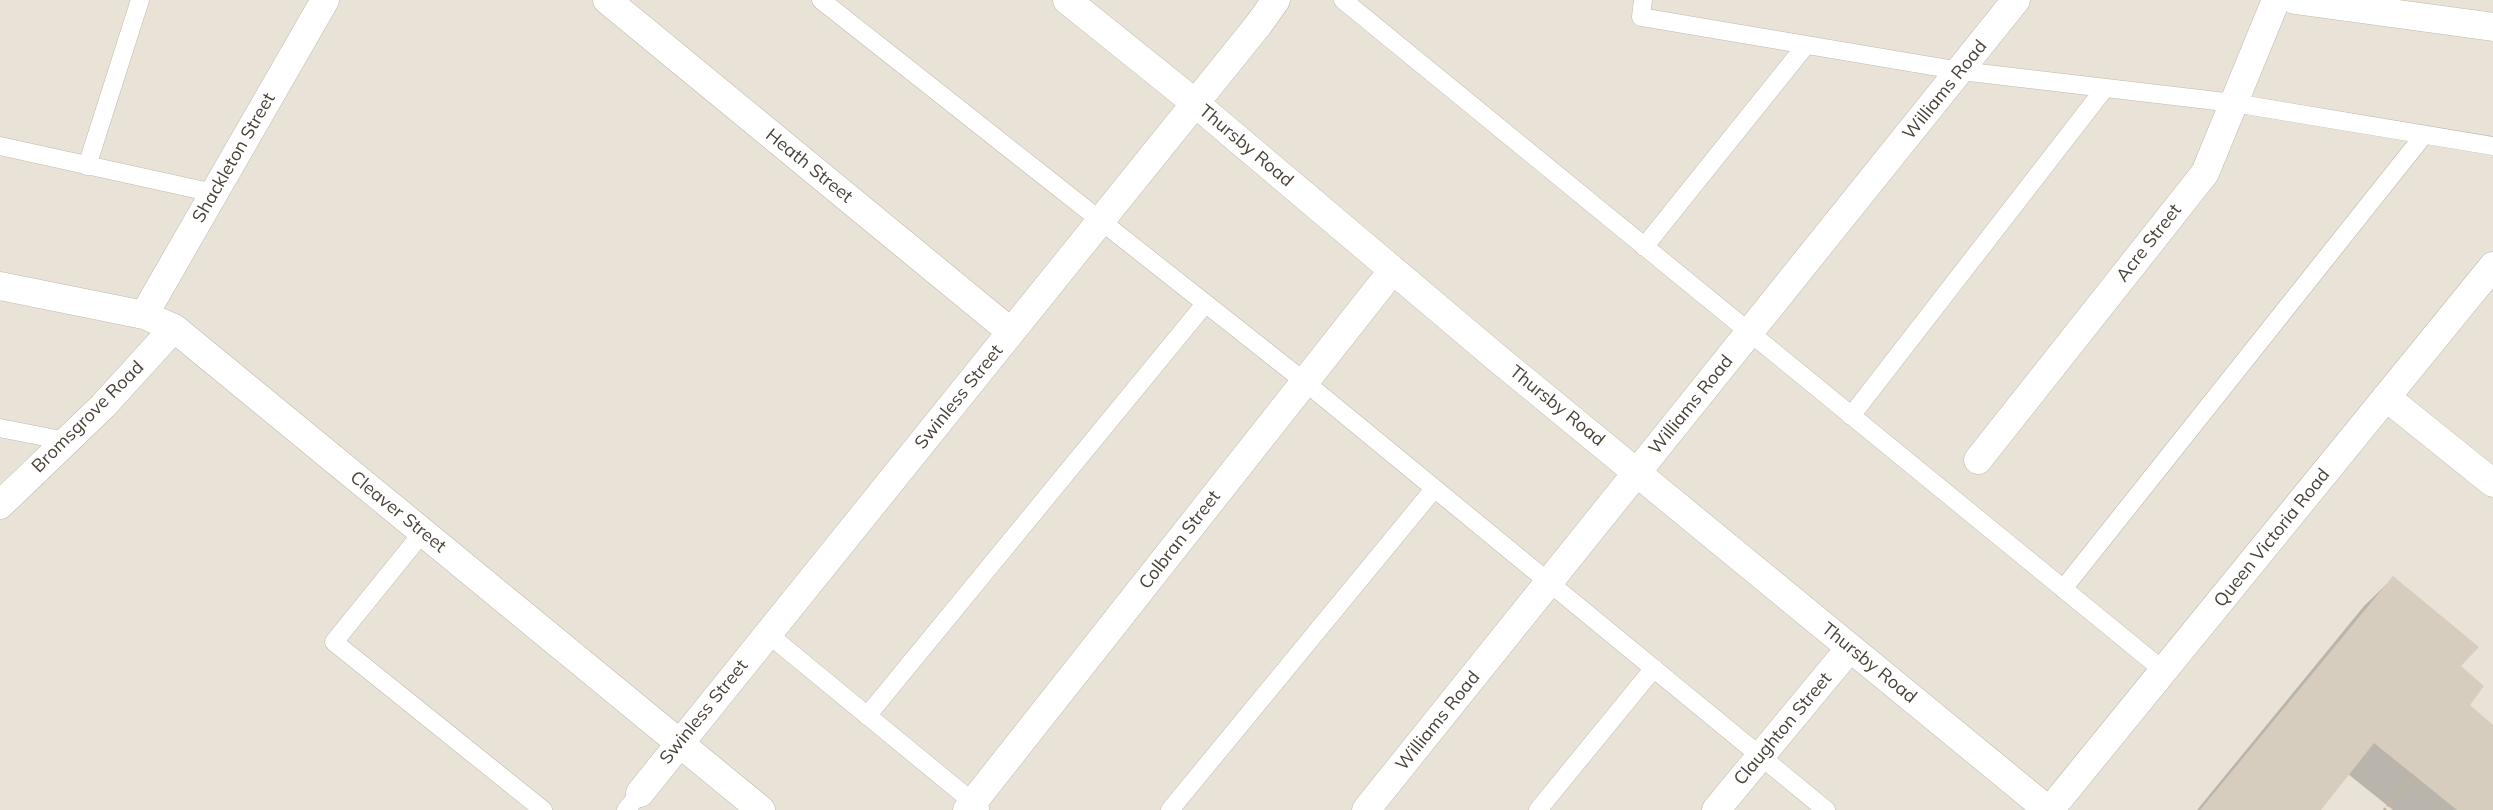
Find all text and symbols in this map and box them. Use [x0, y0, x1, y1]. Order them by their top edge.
street label: Williams Road [1898, 36, 1992, 144]
street label: Shackleton Street [188, 89, 280, 227]
street label: Thursby Road [1195, 100, 1297, 192]
street label: Heath Street [761, 124, 857, 208]
street label: Acre Street [2112, 200, 2186, 286]
street label: Swinless Street [910, 340, 1008, 454]
street label: Williams Road [1644, 351, 1738, 459]
street label: Bromsgrove Road [28, 357, 148, 477]
street label: Thursby Road [1505, 361, 1609, 451]
street label: Queen Victoria Road [2210, 464, 2334, 612]
street label: Cleaver Street [346, 467, 450, 557]
street label: Colbran Street [1135, 486, 1225, 594]
street label: Thursby Road [1817, 618, 1921, 708]
street label: Swinless Street [655, 655, 753, 769]
street label: Williams Road [1391, 667, 1485, 775]
street label: Claughton Street [1730, 668, 1836, 790]

